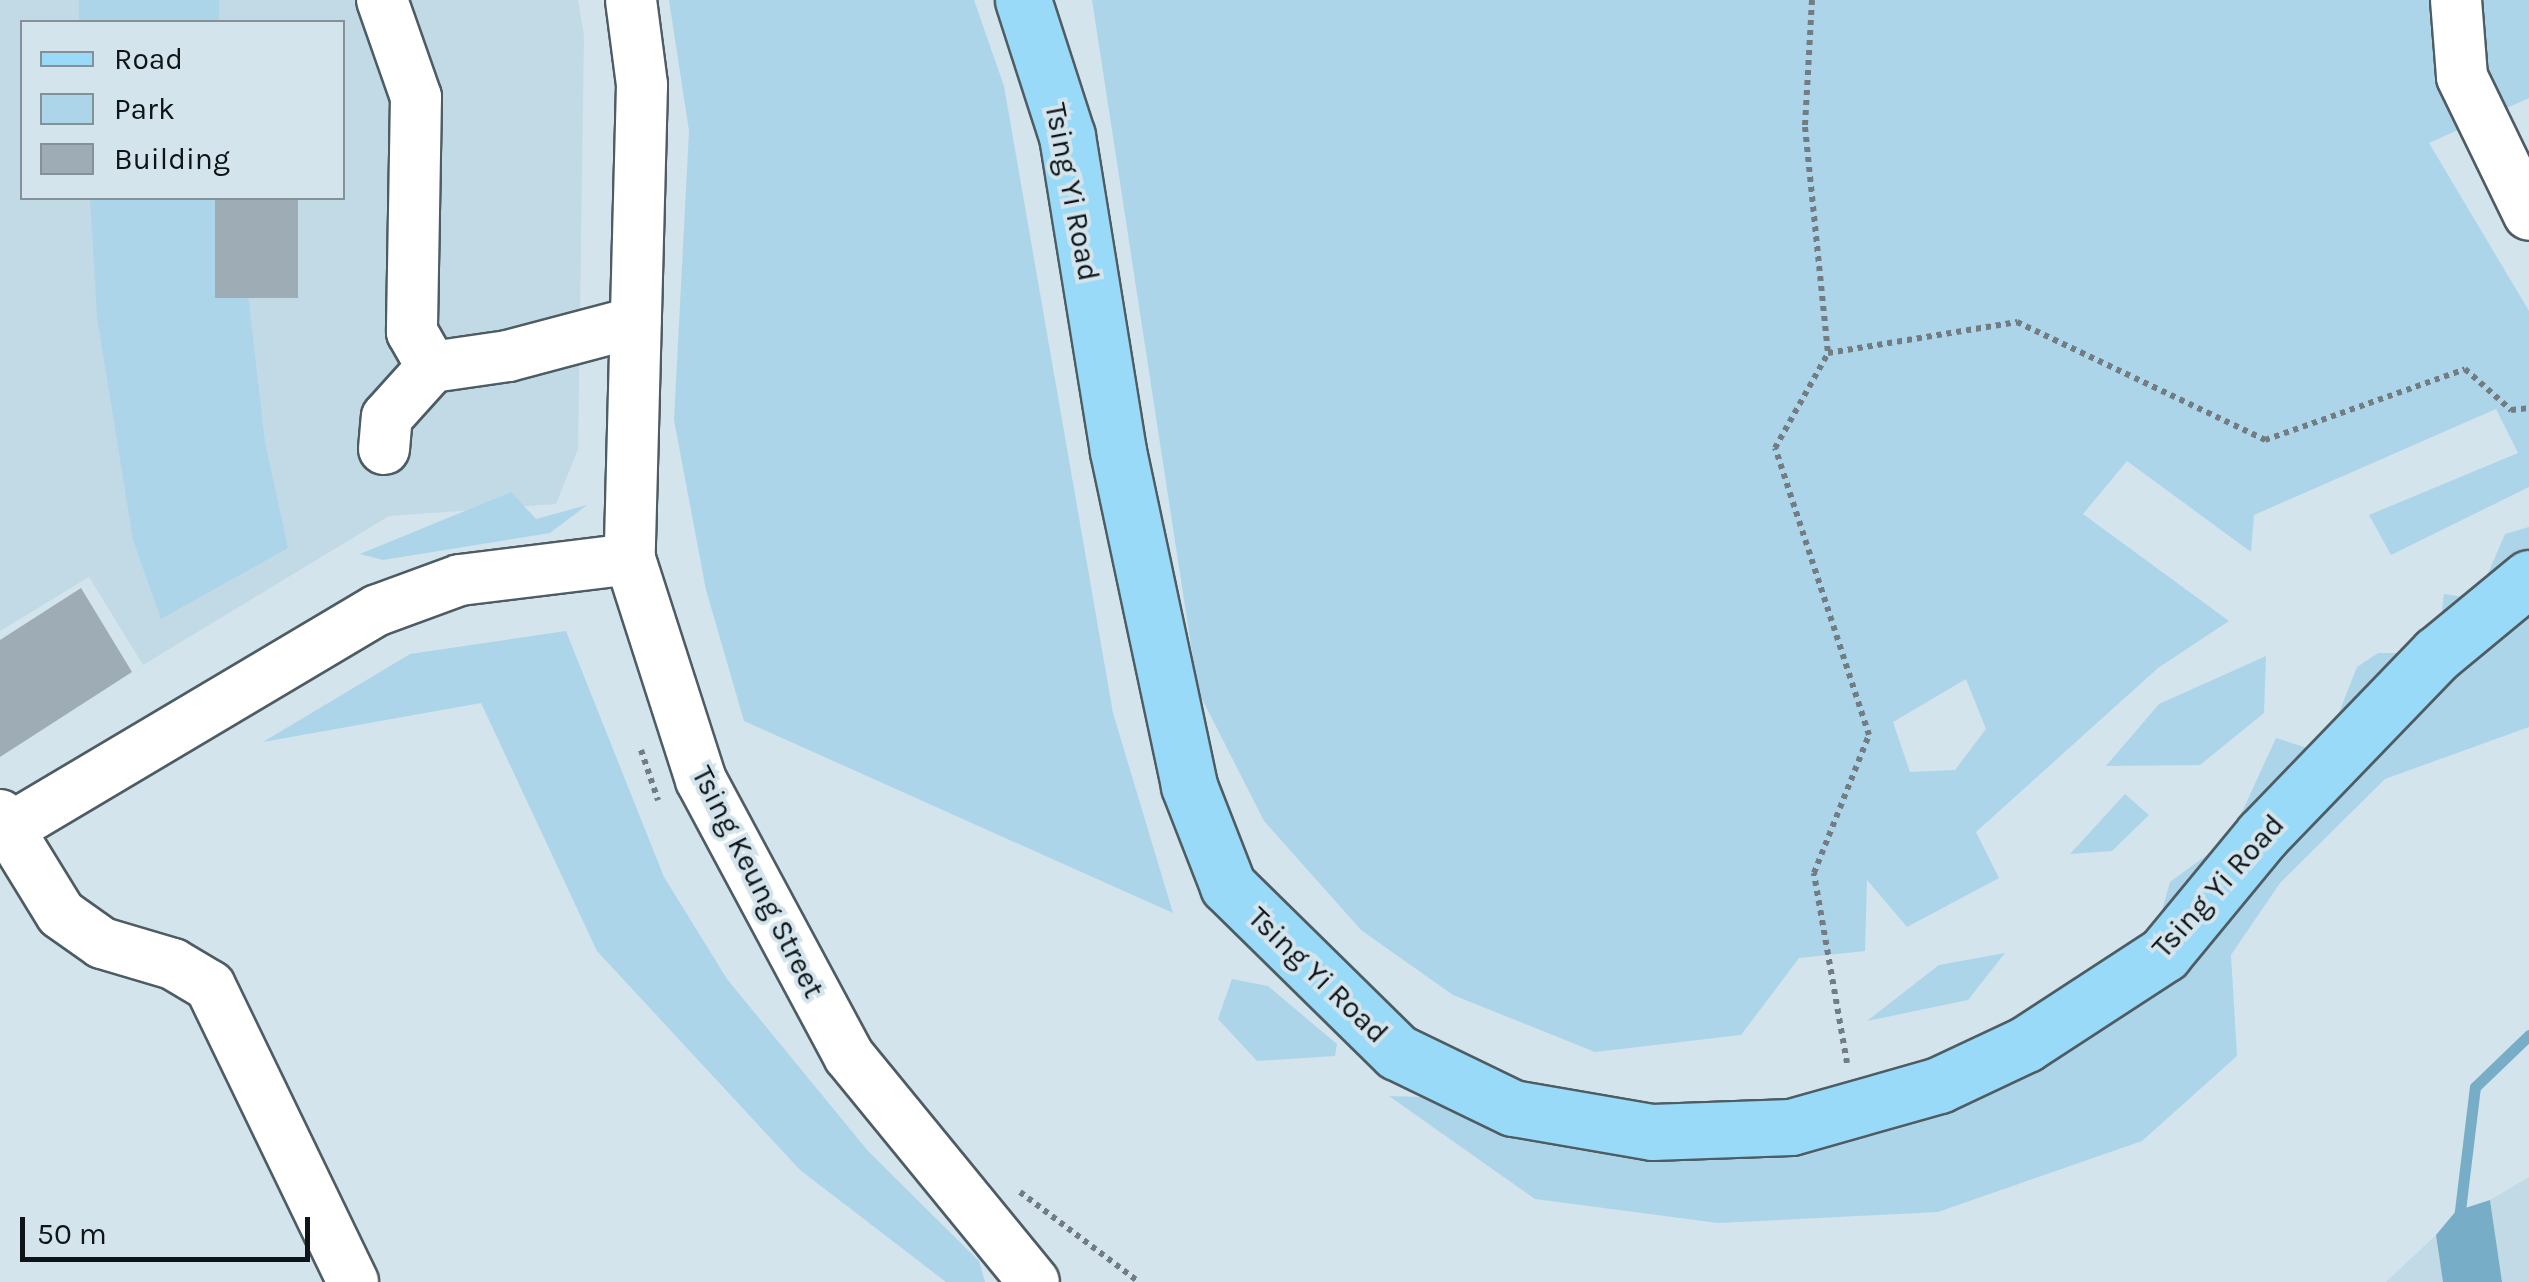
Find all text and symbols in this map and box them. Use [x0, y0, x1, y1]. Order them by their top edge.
legend [20, 20, 345, 200]
text: Road [114, 41, 183, 77]
text: Park [114, 91, 175, 127]
street label: Tsing Yi Road [1037, 100, 1107, 284]
text: Building [114, 141, 230, 177]
street label: Tsing Keung Street [684, 760, 832, 1004]
street label: Tsing Yi Road [2144, 807, 2292, 965]
street label: Tsing Yi Road [1241, 899, 1395, 1051]
scale bar [25, 1197, 315, 1259]
text: 50 m [37, 1216, 107, 1252]

